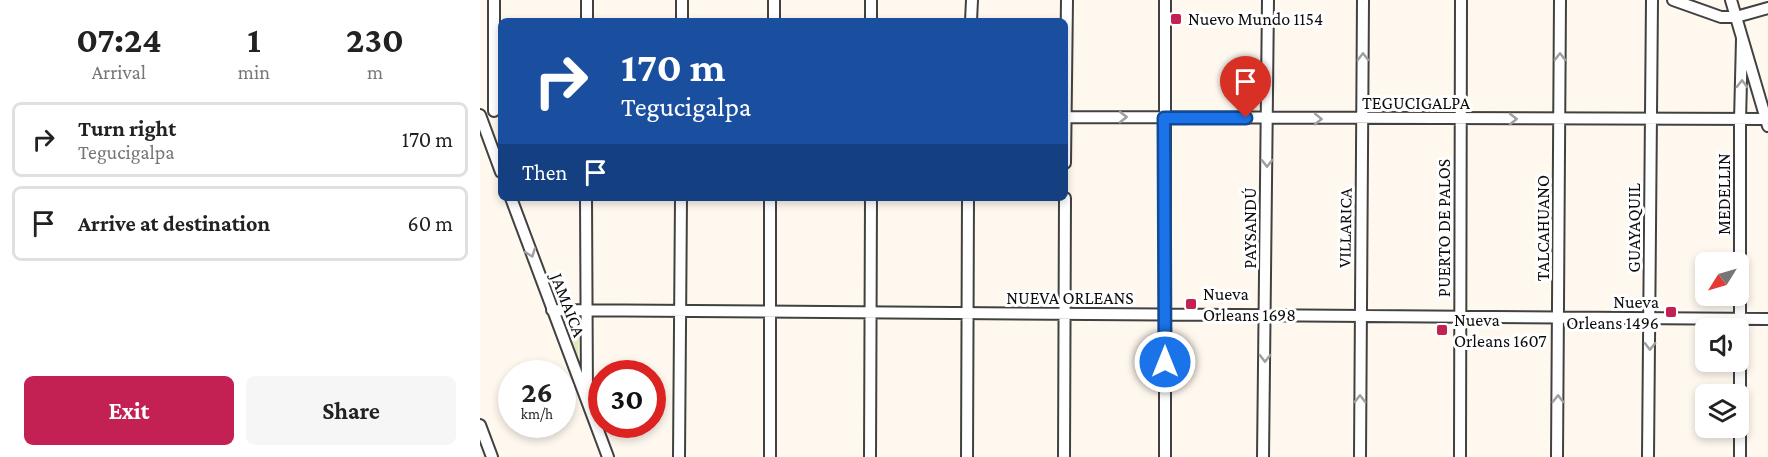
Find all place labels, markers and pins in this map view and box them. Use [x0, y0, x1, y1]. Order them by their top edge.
place label: Nuevo Mundo 1154 [1188, 9, 1323, 29]
marker: Nuevo Mundo 1154 [1169, 12, 1183, 26]
pin [1220, 56, 1271, 118]
place label: Nueva Orleans 1698 [1203, 284, 1296, 325]
place label: Nueva Orleans 1496 [1566, 292, 1659, 333]
marker: Nueva Orleans 1698 [1184, 297, 1198, 311]
marker: Nueva Orleans 1496 [1664, 305, 1678, 319]
place label: Nueva Orleans 1607 [1454, 310, 1547, 351]
marker: Nueva Orleans 1607 [1435, 323, 1449, 337]

